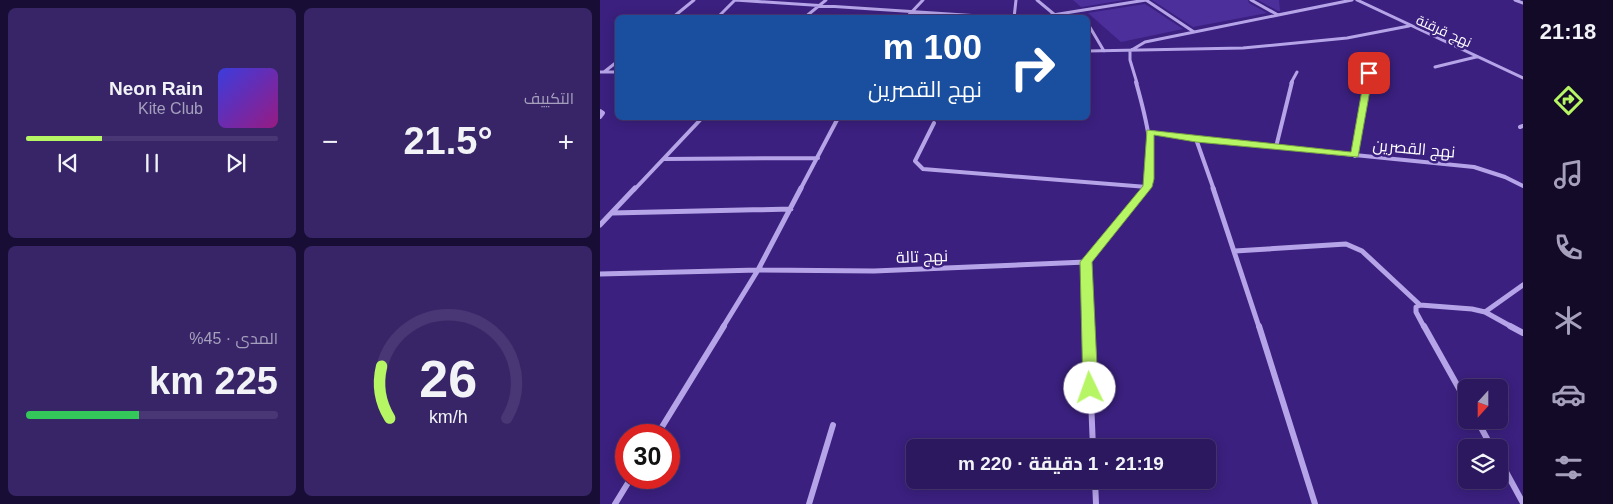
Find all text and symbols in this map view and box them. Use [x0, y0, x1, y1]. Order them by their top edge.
street label: نهج قرقنة [1413, 12, 1474, 51]
text: 21:18 [1540, 19, 1596, 44]
text: 100 m [883, 27, 982, 66]
icon: right [1000, 35, 1065, 100]
pin [1348, 52, 1390, 94]
icon: arrive [1355, 59, 1383, 87]
text: نهج القصرين [868, 77, 982, 102]
text: Neon Rain [109, 78, 203, 99]
icon: directions [1551, 83, 1586, 118]
text: التكييف [524, 90, 574, 107]
text: Kite Club [138, 100, 203, 117]
text: 21.5° [403, 120, 493, 162]
text: − [322, 126, 338, 157]
text: + [558, 126, 574, 157]
street label: نهج القصرين [1372, 136, 1456, 164]
icon: previous [54, 149, 82, 177]
icon: pause [138, 149, 166, 177]
icon: next [222, 149, 250, 177]
icon: music [1551, 157, 1586, 192]
icon: phone [1551, 230, 1586, 265]
street label: نهج تالة [896, 247, 948, 269]
icon: climate [1551, 303, 1586, 338]
text: المدى · 45% [189, 330, 278, 347]
text: 26 [419, 350, 477, 408]
text: 225 km [149, 360, 278, 402]
position arrow [1063, 361, 1115, 413]
icon: car [1551, 377, 1586, 412]
north arrow [1458, 379, 1508, 429]
map controls [1458, 379, 1508, 489]
text: km/h [429, 407, 467, 427]
speed limit sign: 30 [615, 424, 680, 489]
button: layers [1458, 439, 1508, 489]
icon: filters [1551, 450, 1586, 485]
text: 21:19 · 1 دقيقة · 220 m [958, 453, 1164, 474]

